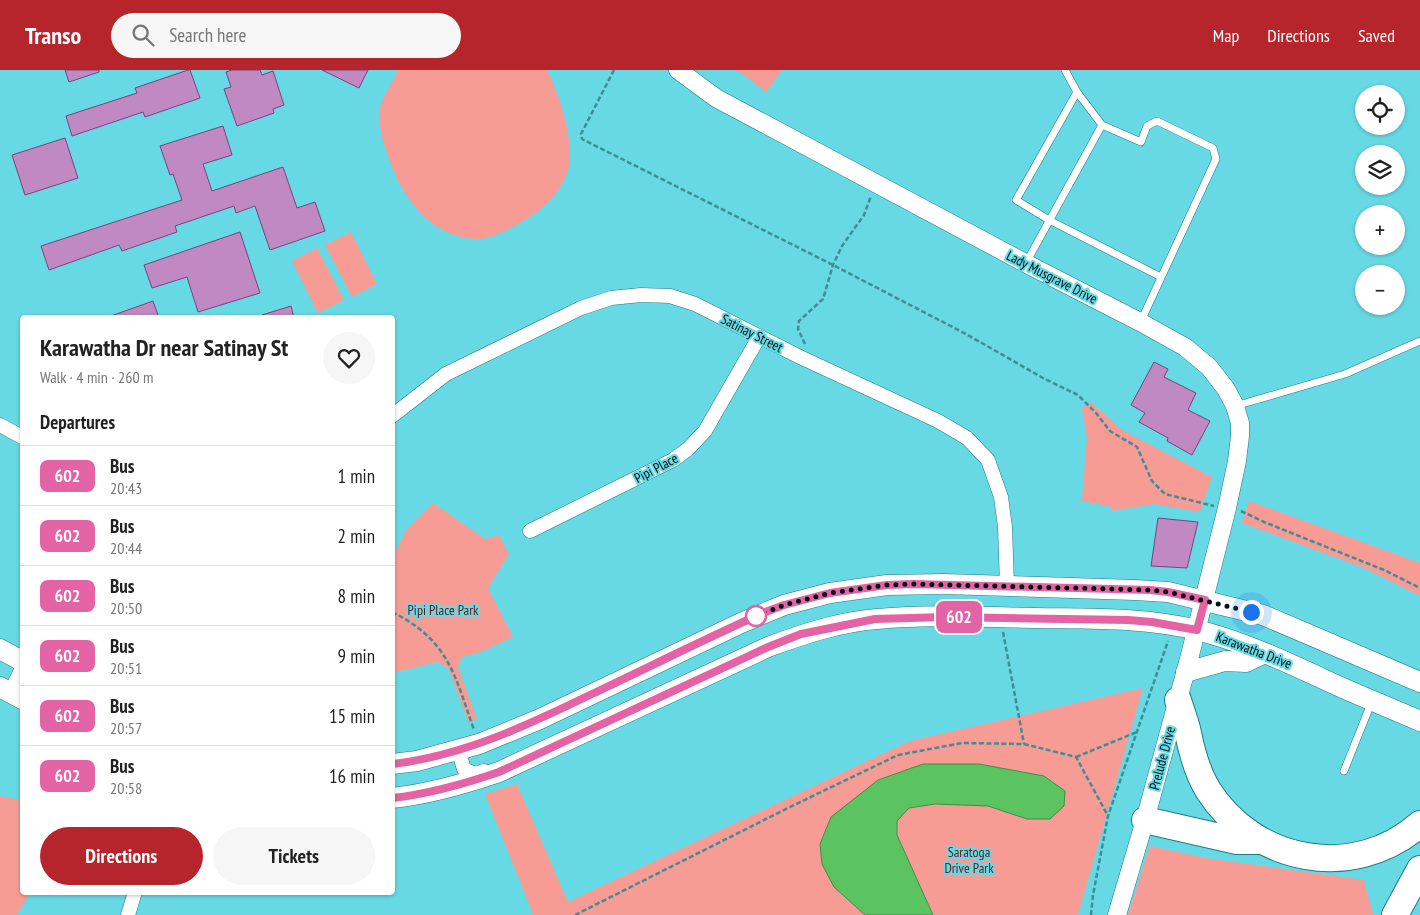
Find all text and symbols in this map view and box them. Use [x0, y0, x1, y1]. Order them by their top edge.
search box [111, 13, 461, 58]
text: Transo [25, 20, 81, 51]
icon: search [129, 21, 157, 49]
text: Search here [169, 23, 246, 47]
text: Map [1213, 24, 1239, 47]
text: Directions [1267, 24, 1330, 47]
text: Saved [1358, 24, 1395, 47]
map controls [1355, 85, 1405, 315]
button: locate [1355, 85, 1405, 135]
button: layers [1355, 145, 1405, 195]
button: + [1355, 205, 1405, 255]
street label: Lady Musgrave Drive [1003, 246, 1101, 308]
button: − [1355, 265, 1405, 315]
street label: Satinay Street [718, 310, 786, 356]
text: Karawatha Dr near Satinay St [40, 332, 288, 363]
button: heart [323, 332, 375, 384]
text: Walk · 4 min · 260 m [40, 367, 153, 387]
text: Departures [40, 410, 115, 434]
street label: Pipi Place [631, 449, 681, 487]
text: Bus [110, 454, 134, 478]
text: 602 [55, 464, 80, 487]
text: 1 min [338, 464, 375, 488]
text: 20:43 [110, 478, 142, 498]
text: Bus [110, 514, 134, 538]
text: 602 [55, 524, 80, 547]
text: 2 min [338, 524, 375, 548]
text: 20:44 [110, 538, 142, 558]
text: Bus [110, 574, 134, 598]
text: 602 [55, 584, 80, 607]
text: 8 min [338, 584, 375, 608]
text: 20:50 [110, 598, 142, 618]
your location [1239, 600, 1264, 625]
park label: Pipi Place Park [408, 601, 479, 619]
line badge: 602 [930, 601, 988, 633]
unlabelled marker [745, 605, 767, 627]
text: 602 [946, 605, 972, 628]
street label: Karawatha Drive [1214, 627, 1295, 673]
text: Bus [110, 634, 134, 658]
text: 602 [55, 644, 80, 667]
text: 9 min [338, 644, 375, 668]
text: 20:51 [110, 658, 142, 678]
text: Bus [110, 694, 134, 718]
text: 602 [55, 704, 80, 727]
text: 15 min [329, 704, 375, 728]
text: 20:57 [110, 718, 142, 738]
street label: Prelude Drive [1145, 724, 1179, 792]
text: Bus [110, 754, 134, 778]
text: 602 [55, 764, 80, 787]
text: 16 min [329, 764, 375, 788]
text: 20:58 [110, 778, 142, 798]
button: Directions [40, 827, 203, 885]
button: Tickets [213, 827, 375, 885]
park label: Saratoga Drive Park [944, 843, 994, 877]

